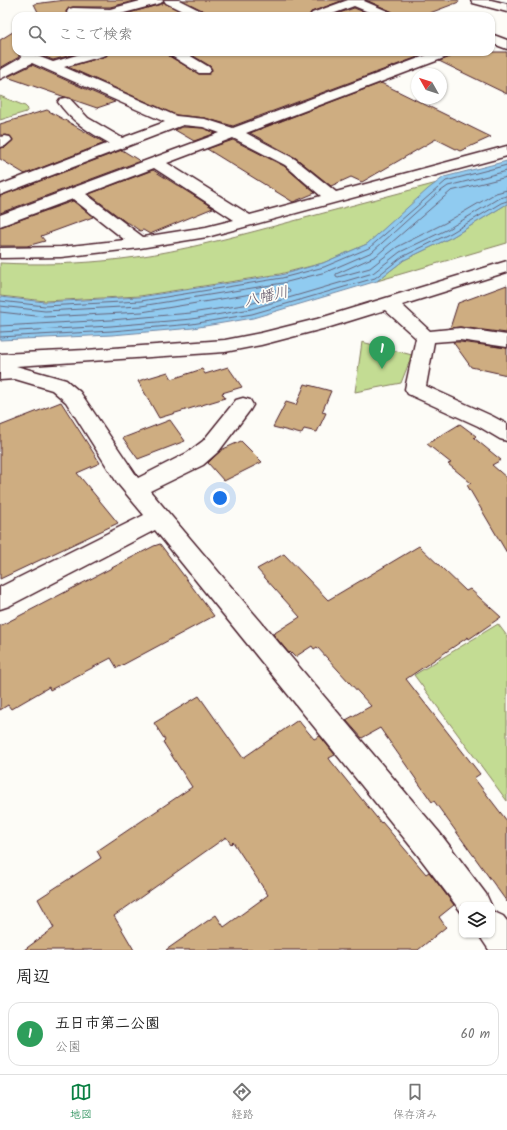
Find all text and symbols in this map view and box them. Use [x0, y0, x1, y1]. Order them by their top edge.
search box [12, 12, 495, 56]
icon: search [26, 23, 48, 45]
text: ここで検索 [58, 23, 133, 47]
north arrow [411, 68, 447, 104]
water label: 八幡川 [242, 280, 291, 314]
pin: 1 [369, 336, 395, 369]
your location [210, 488, 230, 508]
map controls [459, 902, 495, 938]
button: layers [459, 902, 495, 938]
text: 周辺 [16, 964, 50, 991]
text: 五日市第二公園 [55, 1012, 160, 1036]
text: 1 [28, 1024, 32, 1045]
text: 60 m [461, 1024, 490, 1045]
text: 公園 [55, 1037, 81, 1058]
tab: 地図 [70, 1081, 92, 1124]
tab: 経路 [231, 1081, 253, 1124]
tab: 保存済み [393, 1081, 437, 1124]

